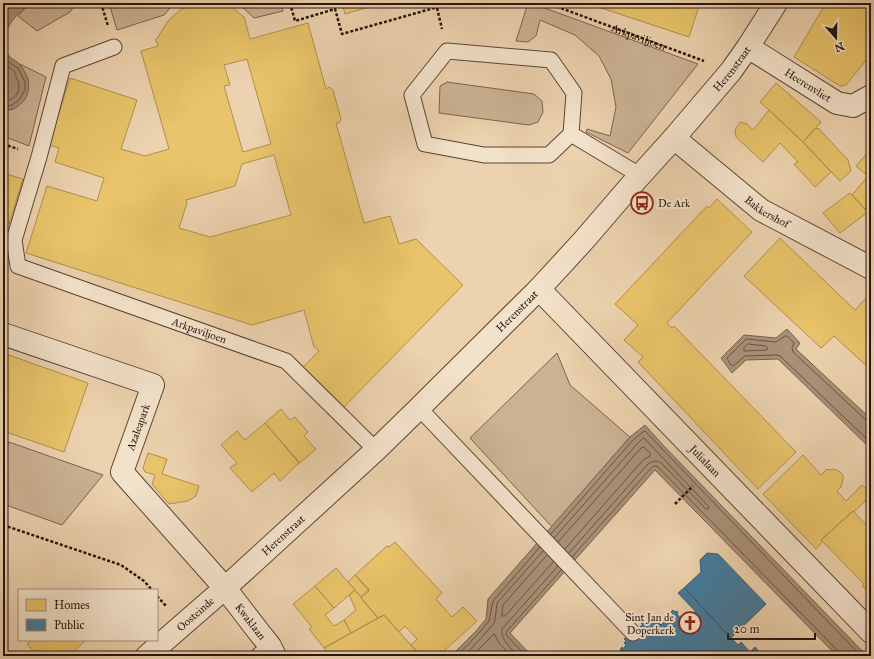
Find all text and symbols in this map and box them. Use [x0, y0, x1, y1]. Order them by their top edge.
north arrow [816, 18, 856, 58]
street label: Arkpaviljoen [609, 21, 668, 53]
text: N [832, 39, 846, 55]
street label: Herenstraat [710, 44, 754, 94]
street label: Heerenvliet [782, 66, 834, 105]
bus stop icon: De Ark [629, 190, 655, 216]
street label: Bakkershof [742, 193, 793, 232]
place label: De Ark [658, 197, 691, 210]
street label: Herenstraat [494, 288, 541, 335]
street label: Arkpaviljoen [169, 315, 228, 346]
street label: Azaleapark [124, 401, 153, 453]
street label: Julialaan [685, 442, 723, 480]
street label: Herenstraat [259, 512, 308, 558]
legend [18, 589, 158, 641]
street label: Oosteinde [174, 594, 217, 634]
text: Homes [54, 598, 90, 612]
street label: Kwaklaan [232, 601, 268, 643]
church icon: Sint Jan de Doperkerk [677, 610, 703, 636]
place label: Sint Jan de Doperkerk [625, 611, 675, 637]
scale bar [728, 615, 815, 641]
text: Public [54, 618, 85, 632]
text: 20 m [734, 622, 760, 636]

